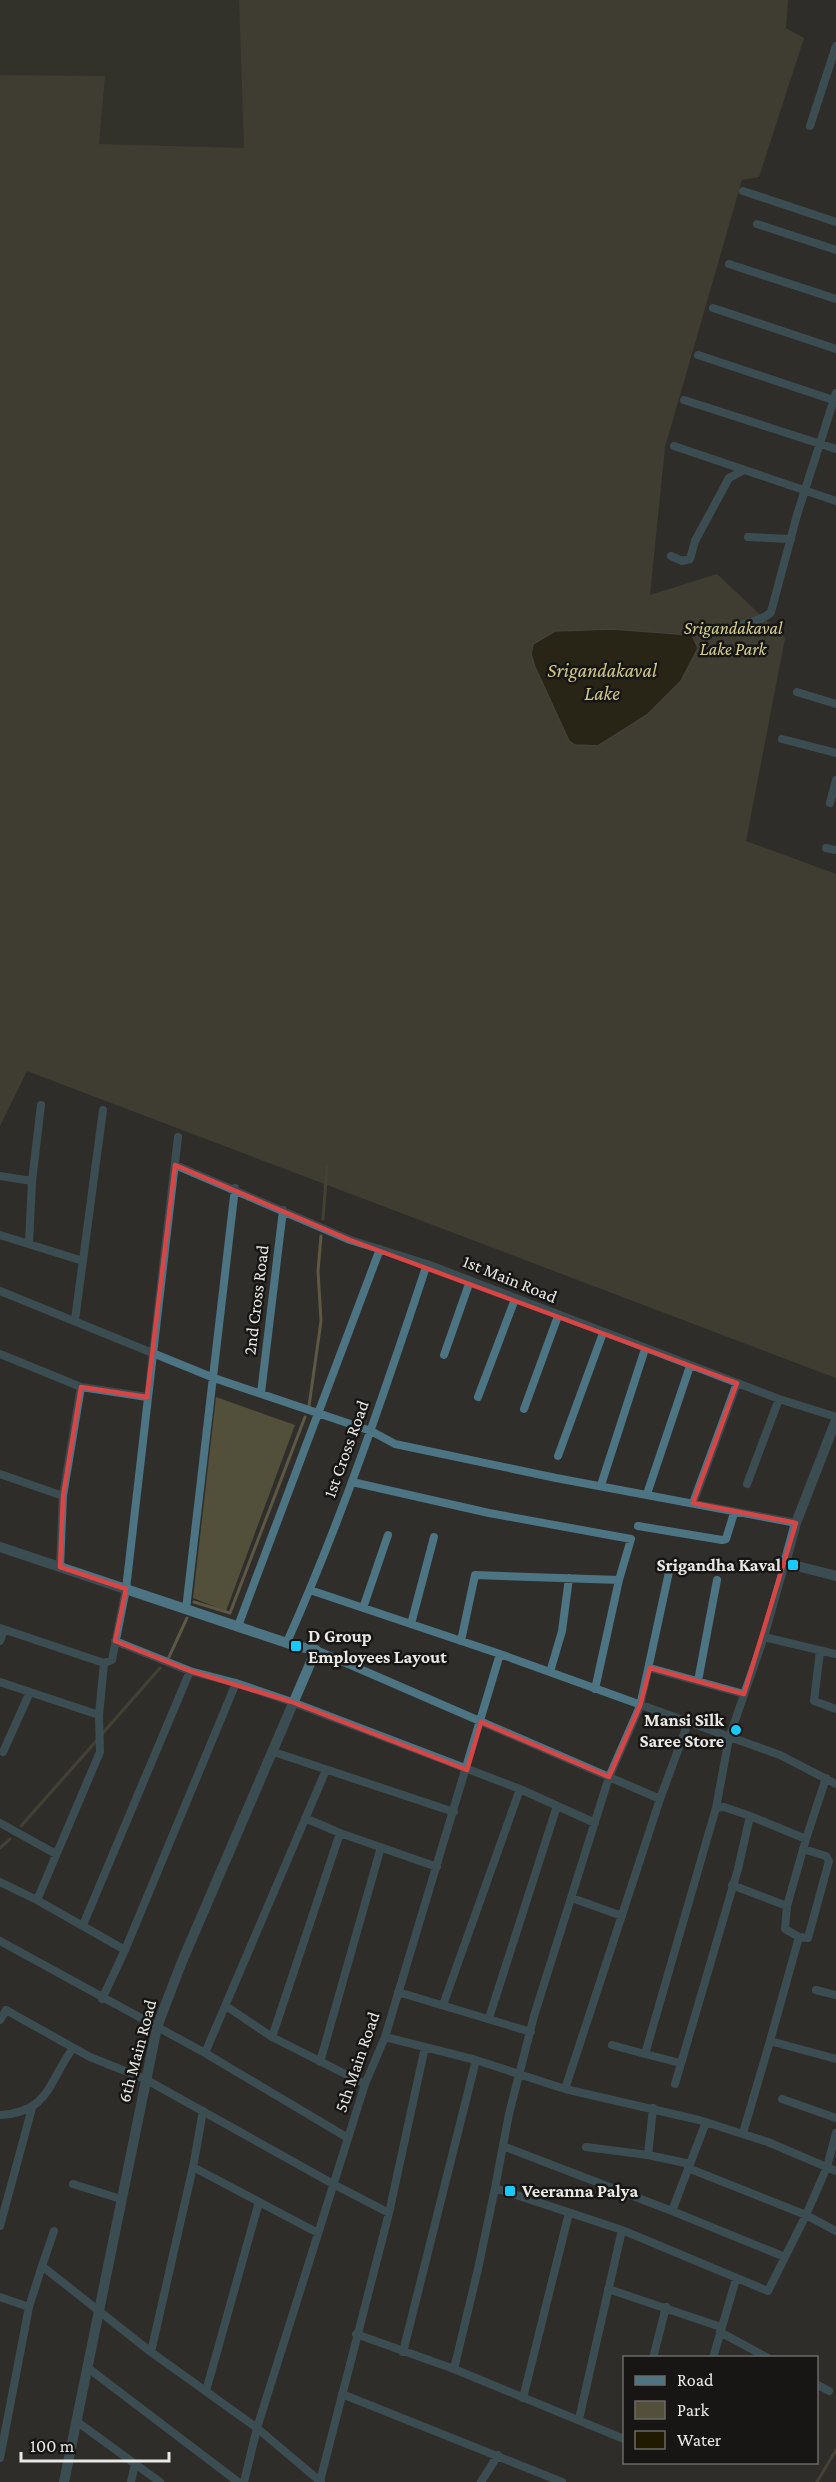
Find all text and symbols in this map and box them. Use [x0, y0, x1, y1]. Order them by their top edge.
park label: Srigandakaval Lake Park [684, 618, 783, 659]
water label: Srigandakaval Lake [547, 659, 658, 704]
street label: 2nd Cross Road [239, 1243, 273, 1356]
street label: 1st Main Road [460, 1251, 561, 1307]
street label: 1st Cross Road [319, 1397, 373, 1500]
place label: Srigandha Kaval [656, 1555, 781, 1575]
marker: Srigandha Kaval [786, 1558, 800, 1572]
place label: D Group Employees Layout [308, 1626, 447, 1667]
marker: D Group Employees Layout [289, 1639, 303, 1653]
place label: Mansi Silk Saree Store [640, 1710, 724, 1751]
marker: Mansi Silk Saree Store [729, 1723, 743, 1737]
street label: 6th Main Road [114, 1997, 160, 2105]
street label: 5th Main Road [330, 2009, 384, 2115]
place label: Veeranna Palya [521, 2181, 638, 2201]
marker: Veeranna Palya [503, 2184, 517, 2198]
legend [623, 2356, 818, 2464]
text: Road [677, 2370, 714, 2390]
text: Park [677, 2400, 709, 2420]
scale bar [21, 2425, 170, 2463]
text: Water [677, 2430, 722, 2450]
text: 100 m [30, 2436, 75, 2456]

